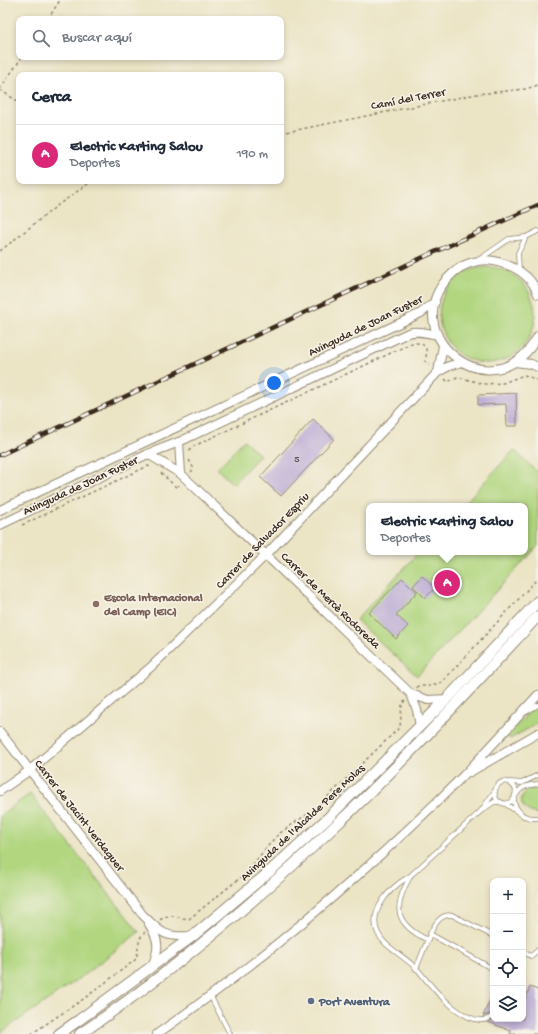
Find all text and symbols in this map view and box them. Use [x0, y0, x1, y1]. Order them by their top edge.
search box [16, 16, 284, 60]
icon: search [30, 27, 52, 49]
text: Buscar aquí [62, 29, 132, 47]
street label: Camí del Terrer [370, 86, 449, 114]
text: Cerca [32, 88, 71, 108]
text: Electric Karting Salou [70, 138, 203, 156]
text: A [41, 147, 49, 162]
text: 190 m [237, 147, 268, 162]
text: Deportes [70, 156, 120, 171]
street label: Avinguda de Joan Fuster [307, 292, 427, 361]
your location [264, 373, 284, 393]
street label: Avinguda de Joan Fuster [21, 453, 142, 520]
house number: 5 [294, 454, 300, 466]
street label: Carrer de Salvador Espriu [214, 490, 313, 592]
popup [366, 503, 528, 555]
text: Electric Karting Salou [381, 513, 513, 531]
text: Deportes [381, 531, 430, 546]
street label: Carrer de Mercè Rodoreda [277, 550, 382, 653]
pin: A [434, 568, 460, 598]
place label: Escola Internacional del Camp (EIC) [103, 592, 203, 620]
marker: Escola Internacional del Camp (EIC) [91, 599, 101, 609]
street label: Carrer de Jacint Verdaguer [30, 758, 127, 876]
street label: Avinguda de l'Alcalde Pere Molas [238, 762, 369, 885]
map controls [490, 878, 526, 1022]
button: + [490, 878, 526, 914]
button: − [490, 914, 526, 950]
button: locate [490, 950, 526, 986]
button: layers [490, 986, 526, 1022]
marker: Port Aventura [306, 996, 316, 1006]
place label: Port Aventura [318, 996, 391, 1010]

